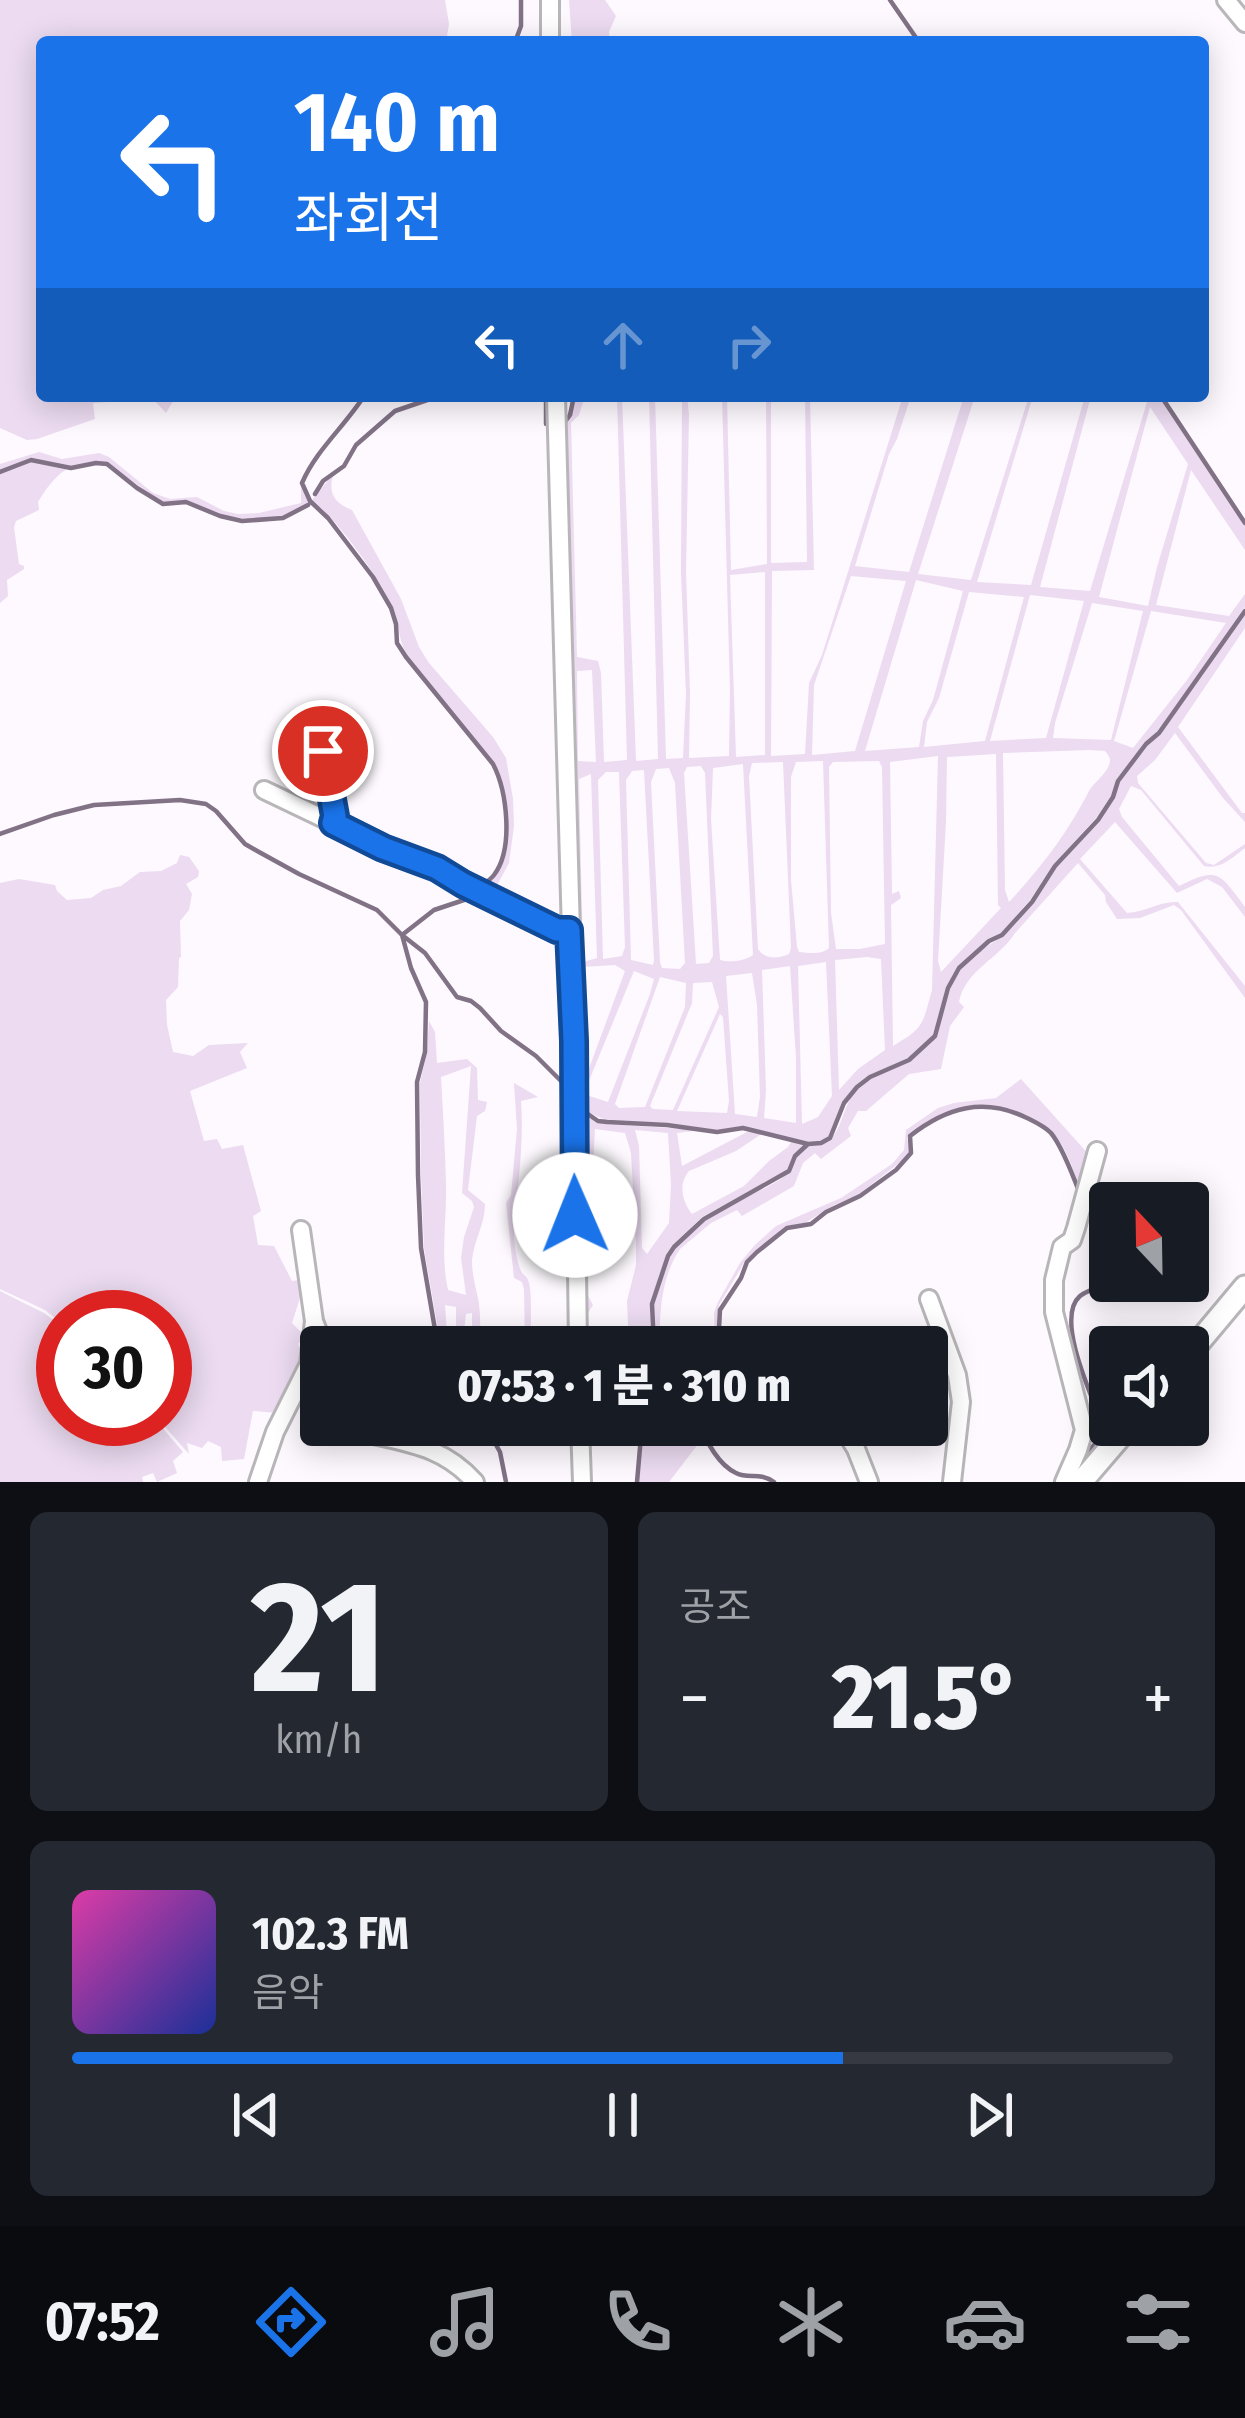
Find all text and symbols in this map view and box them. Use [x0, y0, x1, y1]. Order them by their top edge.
text: 140 m [294, 72, 500, 173]
icon: left [96, 84, 252, 240]
text: 좌회전 [294, 187, 443, 251]
icon: left [464, 312, 530, 378]
icon: ahead [590, 312, 656, 378]
icon: right [716, 312, 782, 378]
pin [272, 700, 374, 802]
icon: arrive [290, 718, 356, 784]
position arrow [512, 1152, 638, 1278]
north arrow [1089, 1182, 1209, 1302]
map controls [1089, 1182, 1209, 1446]
speed limit sign: 30 [36, 1290, 192, 1446]
button: sound [1089, 1326, 1209, 1446]
text: 07:53 · 1 분 · 310 m [457, 1359, 791, 1413]
text: 21 [251, 1545, 387, 1732]
text: 공조 [680, 1584, 751, 1630]
text: 21.5° [832, 1644, 1020, 1752]
text: − [680, 1659, 709, 1738]
text: + [1143, 1659, 1173, 1738]
text: km/h [275, 1717, 362, 1763]
text: 102.3 FM [252, 1907, 409, 1961]
text: 음악 [252, 1970, 324, 2016]
icon: previous [223, 2082, 289, 2148]
icon: pause [590, 2082, 656, 2148]
icon: next [957, 2082, 1023, 2148]
icon: directions [249, 2280, 333, 2364]
icon: music [423, 2280, 507, 2364]
icon: phone [596, 2280, 680, 2364]
icon: climate [769, 2280, 853, 2364]
icon: car [943, 2280, 1027, 2364]
icon: filters [1116, 2280, 1200, 2364]
text: 07:52 [45, 2290, 160, 2354]

